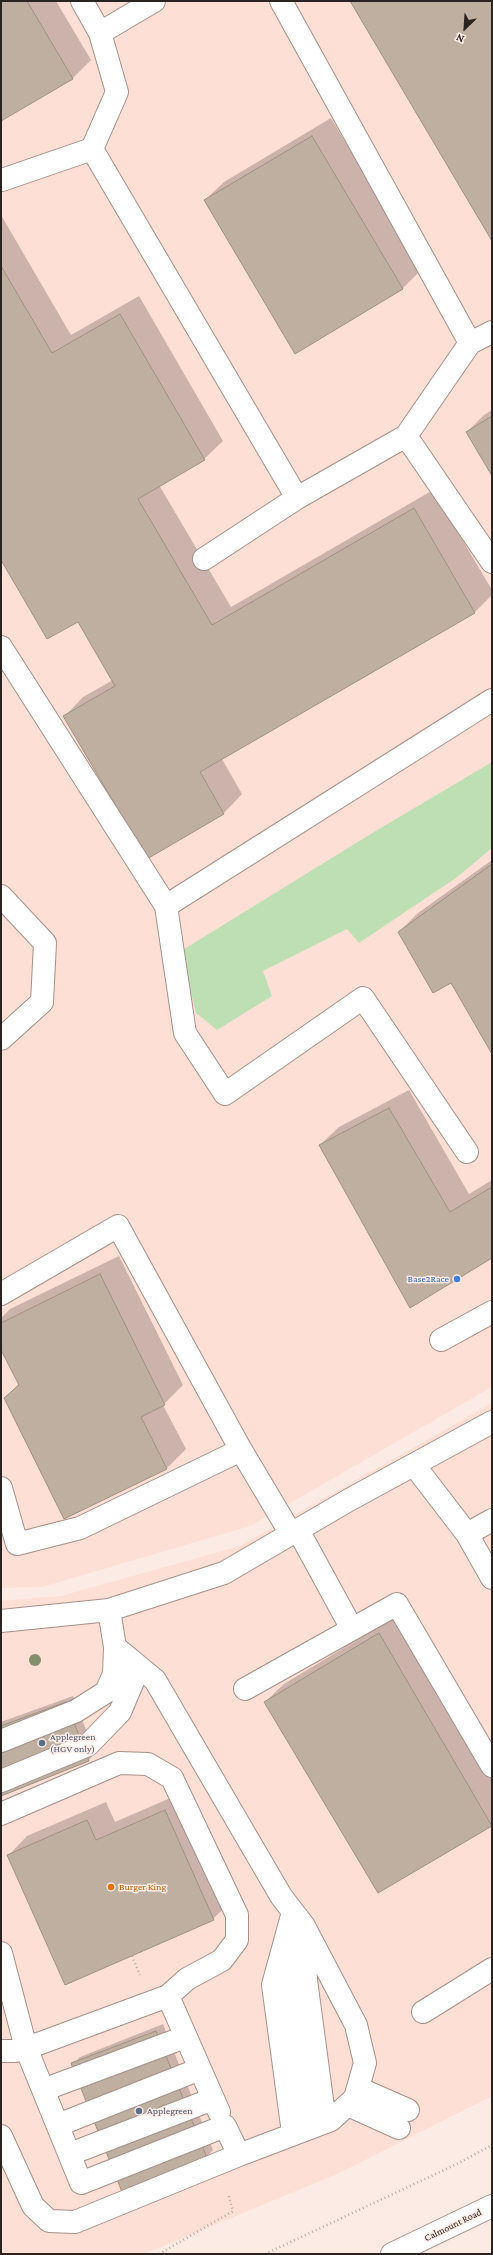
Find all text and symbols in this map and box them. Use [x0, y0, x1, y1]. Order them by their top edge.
north arrow [445, 8, 485, 48]
text: N [454, 32, 466, 46]
place label: Base2Race [407, 1273, 449, 1285]
marker: Base2Race [452, 1274, 462, 1284]
place label: Applegreen (HGV only) [50, 1731, 96, 1754]
marker: Applegreen (HGV only) [37, 1738, 47, 1748]
place label: Burger King [119, 1881, 166, 1893]
marker: Burger King [106, 1882, 116, 1892]
place label: Applegreen [147, 2105, 193, 2117]
marker: Applegreen [134, 2106, 144, 2116]
street label: Calmount Road [422, 2206, 484, 2244]

